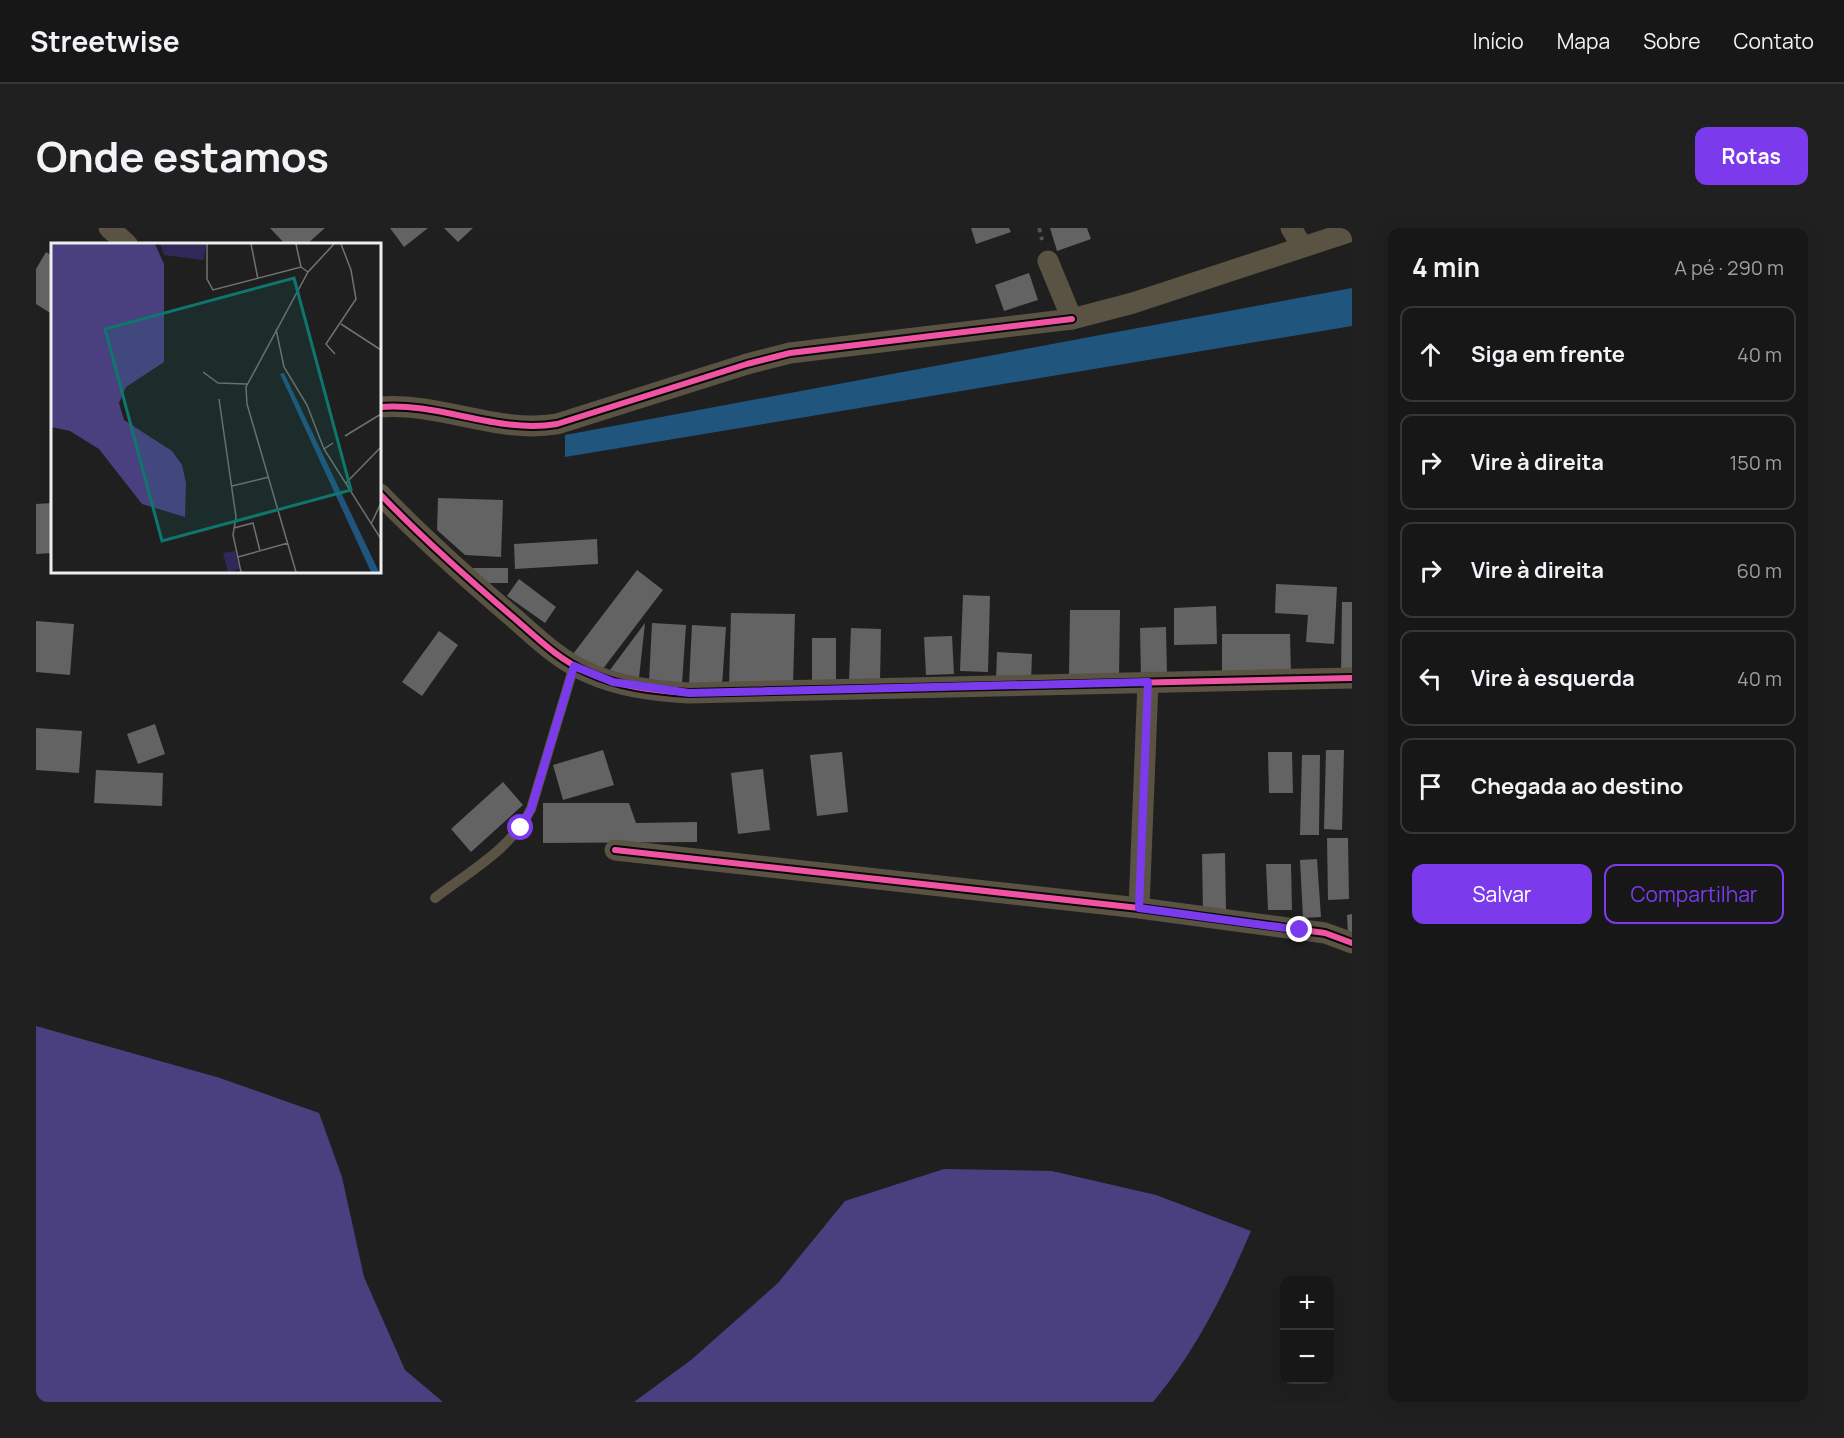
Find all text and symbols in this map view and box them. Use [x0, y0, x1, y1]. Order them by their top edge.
text: Streetwise [30, 22, 180, 60]
text: Início [1473, 27, 1524, 55]
text: Mapa [1557, 27, 1610, 55]
text: Sobre [1643, 27, 1701, 55]
text: Contato [1734, 27, 1814, 55]
text: Onde estamos [36, 127, 329, 185]
button: Rotas [1695, 127, 1808, 185]
inset map [51, 243, 381, 573]
text: 4 min [1412, 249, 1480, 285]
text: A pé · 290 m [1674, 254, 1784, 281]
icon: ahead [1414, 338, 1447, 371]
text: Siga em frente [1471, 339, 1625, 369]
text: 40 m [1737, 341, 1782, 368]
icon: right [1414, 446, 1447, 479]
text: Vire à direita [1471, 447, 1604, 477]
text: 150 m [1729, 449, 1782, 476]
icon: right [1414, 554, 1447, 587]
text: Vire à direita [1471, 555, 1604, 585]
text: 60 m [1736, 557, 1782, 584]
icon: left [1414, 662, 1447, 695]
text: Vire à esquerda [1471, 663, 1635, 693]
text: 40 m [1737, 665, 1782, 692]
icon: arrive [1414, 770, 1447, 803]
text: Chegada ao destino [1471, 771, 1683, 801]
route start [507, 814, 533, 840]
button: Salvar [1412, 864, 1592, 924]
button: Compartilhar [1604, 864, 1784, 924]
route end [1286, 916, 1312, 942]
map controls [1280, 1276, 1334, 1384]
button: + [1280, 1276, 1334, 1330]
button: − [1280, 1330, 1334, 1384]

